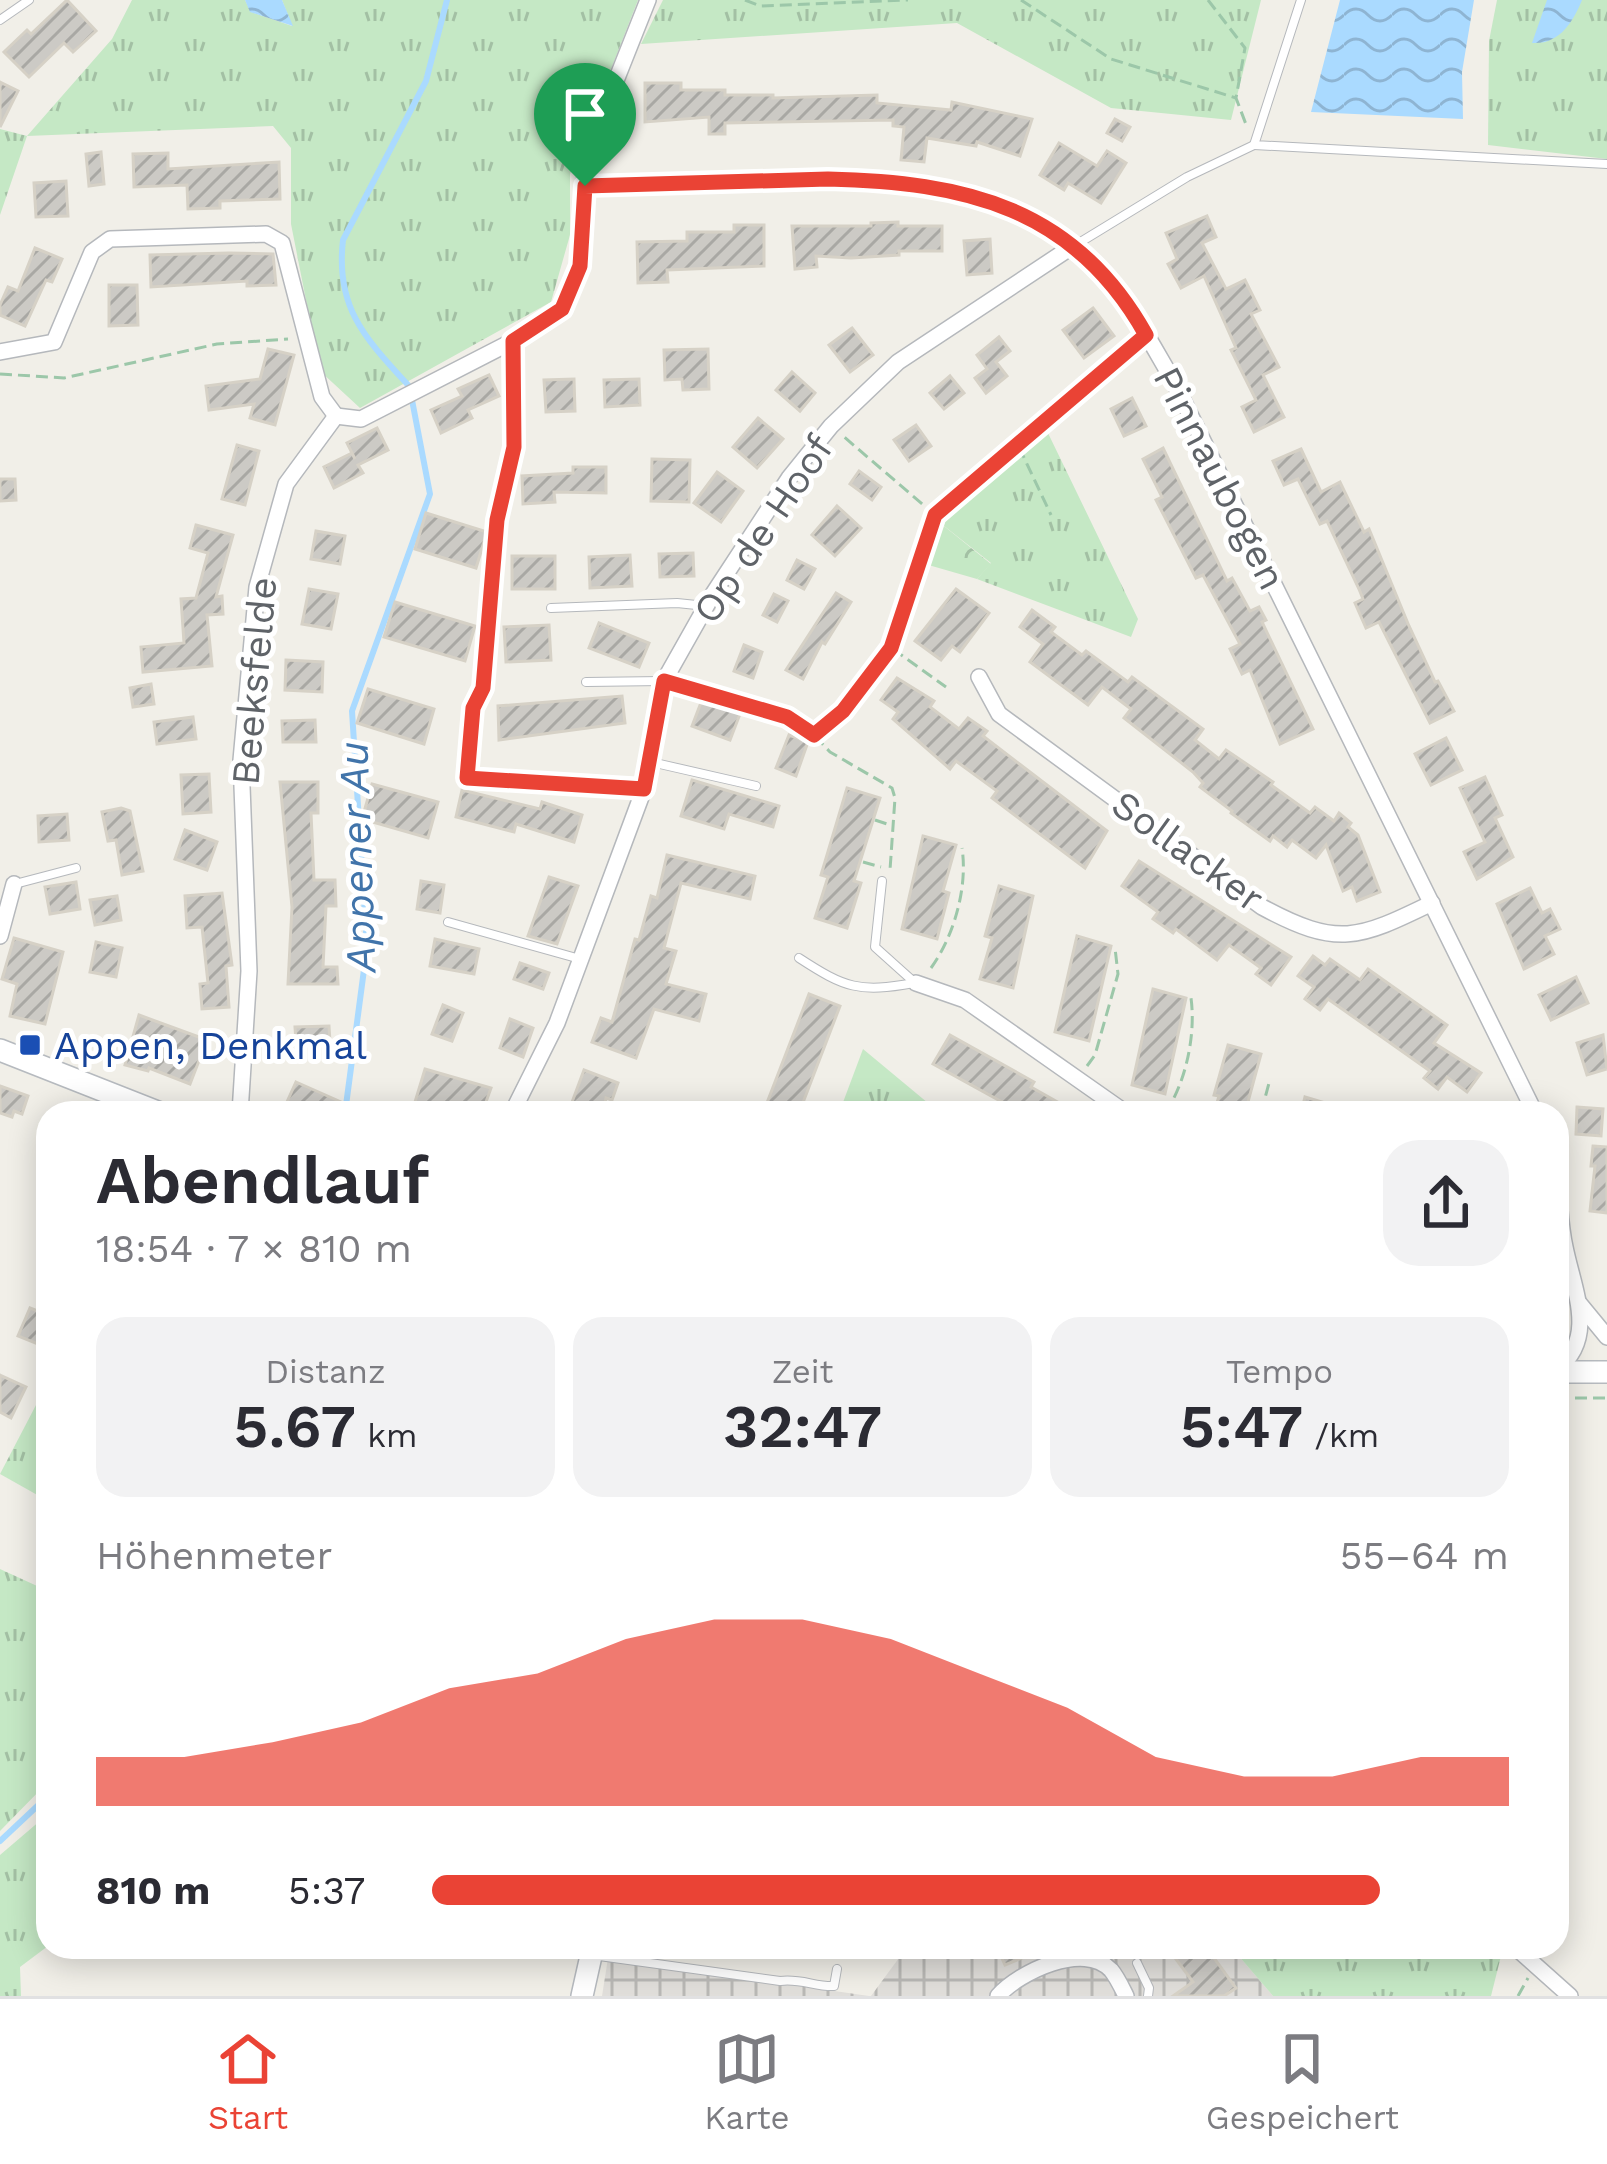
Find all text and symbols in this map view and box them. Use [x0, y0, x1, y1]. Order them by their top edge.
pin [534, 63, 636, 186]
icon: arrive [552, 81, 618, 147]
street label: Pinnaubogen [1145, 359, 1295, 597]
street label: Op de Hoof [684, 426, 842, 632]
street label: Beeksfelde [222, 575, 286, 787]
water label: Appener Au [328, 741, 386, 975]
street label: Sollacker [1104, 781, 1272, 921]
place label: Appen, Denkmal [54, 1023, 367, 1068]
marker: Appen, Denkmal [17, 1032, 43, 1058]
button: share [1383, 1140, 1509, 1266]
text: Abendlauf [96, 1142, 429, 1219]
text: 18:54 · 7 × 810 m [96, 1226, 412, 1271]
text: Distanz [265, 1352, 386, 1391]
text: Zeit [772, 1352, 833, 1391]
text: Tempo [1226, 1352, 1333, 1391]
text: 5.67 [234, 1391, 356, 1462]
text: 32:47 [723, 1391, 882, 1462]
text: 5:47 [1180, 1391, 1303, 1462]
text: km [356, 1416, 417, 1455]
text: /km [1303, 1416, 1379, 1455]
text: Höhenmeter [96, 1533, 332, 1578]
text: 55–64 m [1340, 1533, 1509, 1578]
text: 810 m [96, 1868, 210, 1913]
text: 5:37 [288, 1868, 365, 1913]
tab: Start [208, 2026, 288, 2137]
tab: Karte [704, 2026, 790, 2137]
tab: Gespeichert [1206, 2026, 1399, 2137]

